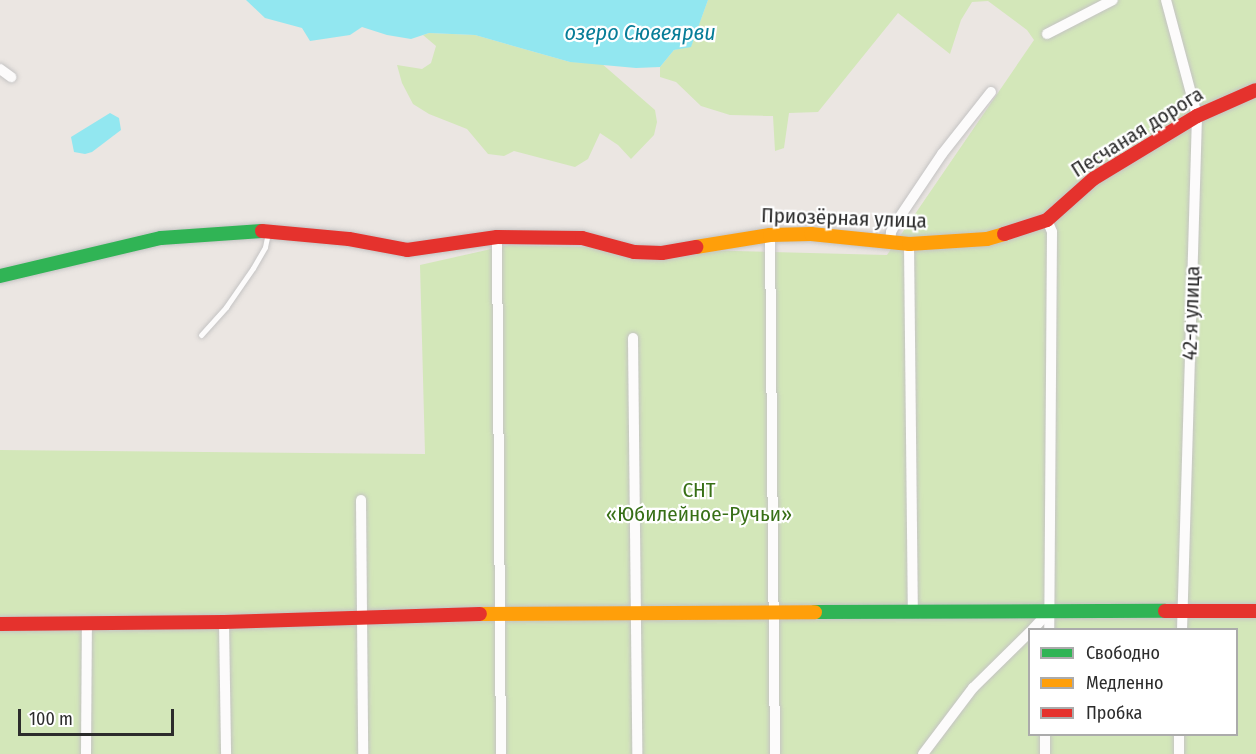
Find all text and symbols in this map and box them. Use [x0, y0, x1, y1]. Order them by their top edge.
water label: озеро Сювеярви [564, 20, 716, 46]
street label: Песчаная дорога [1066, 81, 1208, 183]
street label: Приозёрная улица [761, 203, 927, 233]
street label: 42-я улица [1177, 265, 1205, 361]
park label: СНТ «Юбилейное-Ручьи» [606, 477, 792, 527]
legend [1028, 628, 1238, 736]
text: Свободно [1086, 642, 1160, 664]
text: Медленно [1086, 672, 1164, 694]
scale bar [21, 697, 177, 735]
text: Пробка [1086, 702, 1142, 724]
text: 100 m [29, 708, 73, 730]

